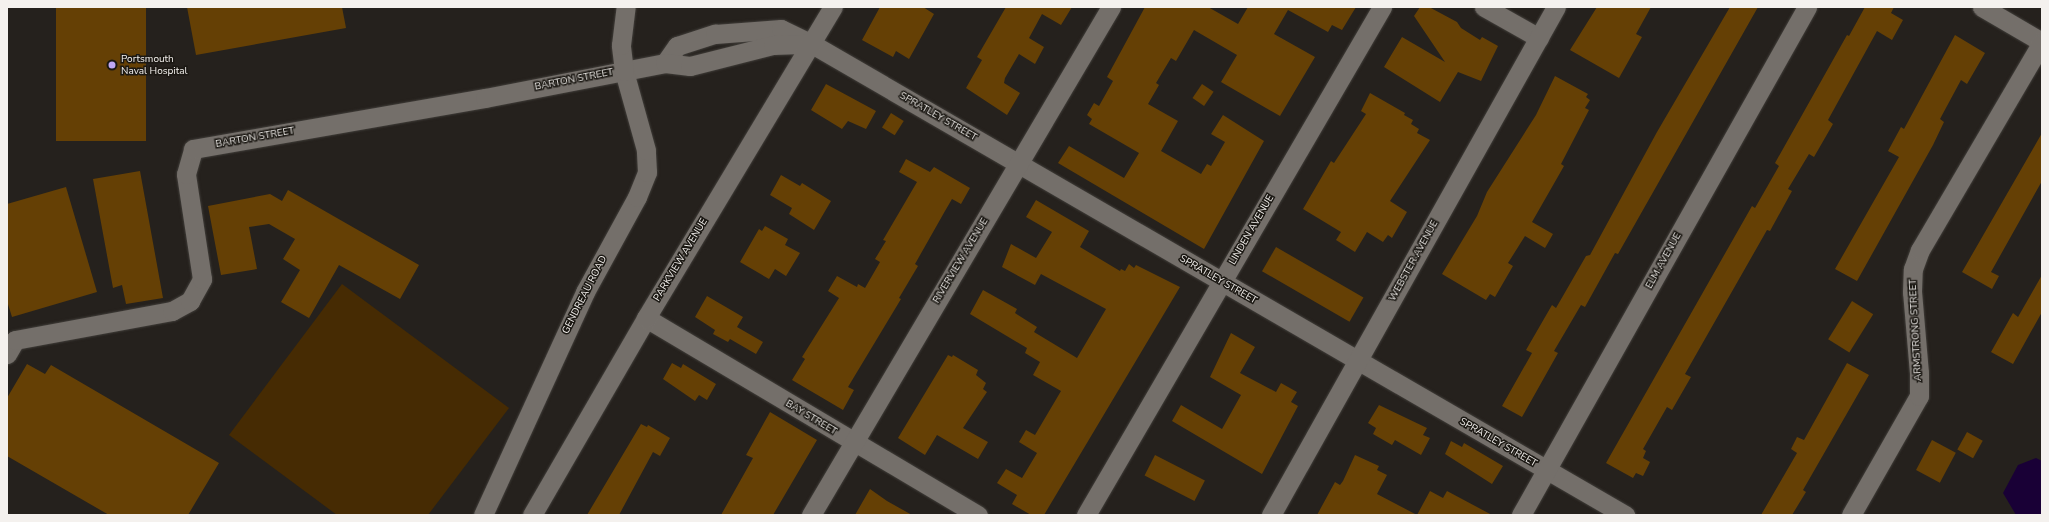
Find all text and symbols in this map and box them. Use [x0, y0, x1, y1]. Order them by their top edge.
place label: Portsmouth Naval Hospital [121, 53, 187, 76]
marker: Portsmouth Naval Hospital [106, 59, 118, 71]
street label: BARTON STREET [534, 66, 614, 94]
street label: SPRATLEY STREET [897, 90, 979, 144]
street label: BARTON STREET [215, 125, 295, 151]
street label: LINDEN AVENUE [1227, 193, 1277, 267]
street label: PARKVIEW AVENUE [652, 216, 710, 304]
street label: RIVERVIEW AVENUE [931, 216, 991, 306]
street label: WEBSTER AVENUE [1387, 218, 1441, 304]
street label: ELM AVENUE [1644, 231, 1684, 291]
street label: SPRATLEY STREET [1177, 253, 1259, 307]
street label: GENDREAU ROAD [560, 254, 610, 336]
street label: ARMSTRONG STREET [1907, 279, 1925, 381]
street label: BAY STREET [783, 398, 839, 438]
street label: SPRATLEY STREET [1457, 416, 1539, 470]

